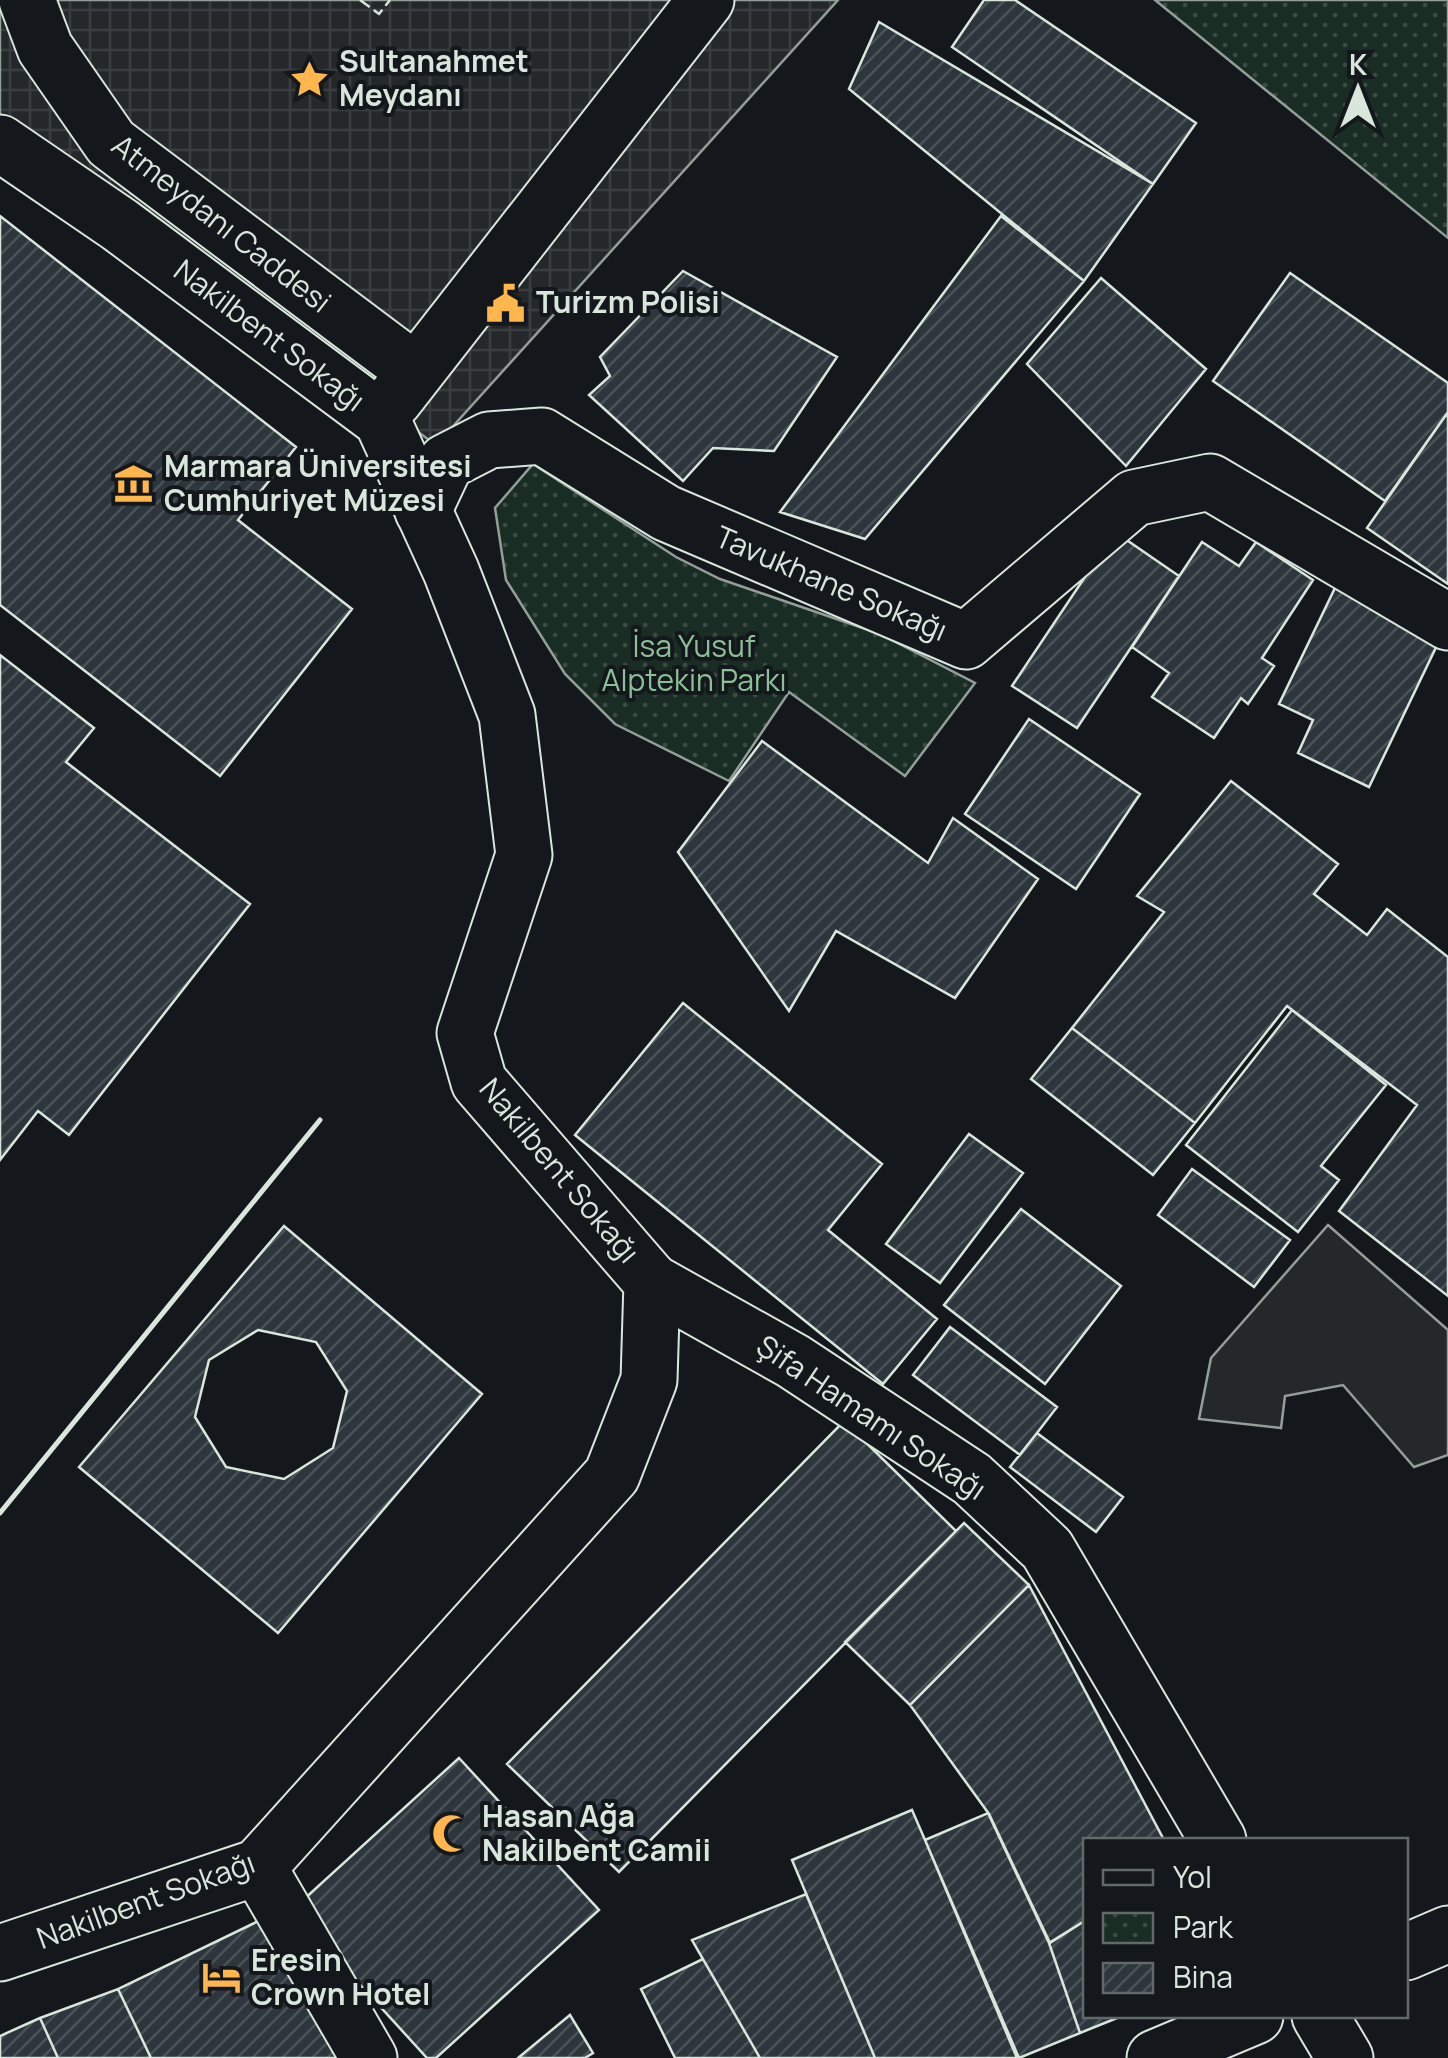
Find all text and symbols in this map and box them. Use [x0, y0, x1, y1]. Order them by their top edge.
place label: Sultanahmet Meydanı [339, 40, 529, 115]
north arrow [1308, 40, 1408, 140]
text: K [1349, 45, 1368, 83]
place icon: Sultanahmet Meydanı [288, 58, 330, 100]
street label: Atmeydanı Caddesi [104, 124, 340, 321]
street label: Nakilbent Sokağı [166, 249, 374, 420]
place label: Turizm Polisi [536, 281, 720, 322]
public building icon: Turizm Polisi [485, 282, 527, 324]
place label: Marmara Üniversitesi Cumhuriyet Müzesi [164, 445, 472, 520]
museum icon: Marmara Üniversitesi Cumhuriyet Müzesi [113, 463, 155, 505]
street label: Tavukhane Sokağı [709, 515, 954, 650]
park label: İsa Yusuf Alptekin Parkı [601, 625, 787, 700]
street label: Nakilbent Sokağı [471, 1069, 650, 1271]
street label: Şifa Hamamı Sokağı [749, 1325, 995, 1509]
place label: Hasan Ağa Nakilbent Camii [482, 1795, 711, 1870]
mosque icon: Hasan Ağa Nakilbent Camii [431, 1813, 473, 1855]
legend [1083, 1838, 1408, 2018]
street label: Nakilbent Sokağı [31, 1841, 260, 1958]
text: Yol [1173, 1856, 1212, 1897]
text: Park [1173, 1906, 1234, 1947]
place label: Eresin Crown Hotel [251, 1939, 430, 2014]
text: Bina [1173, 1956, 1233, 1997]
hotel icon: Eresin Crown Hotel [200, 1957, 242, 1999]

